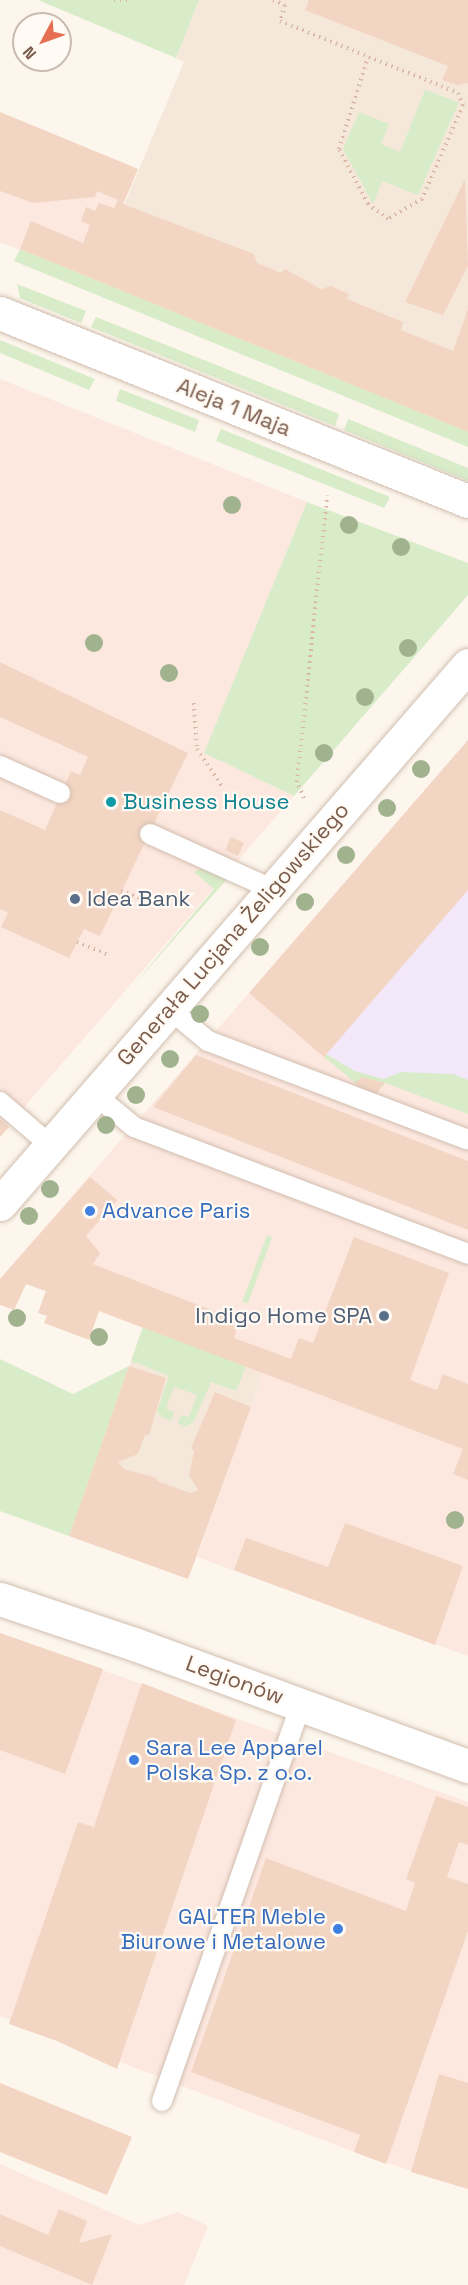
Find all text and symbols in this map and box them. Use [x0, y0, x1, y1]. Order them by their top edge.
north arrow [12, 12, 72, 72]
text: N [18, 42, 41, 64]
street label: Aleja 1 Maja [173, 372, 295, 442]
place label: Business House [123, 789, 289, 815]
marker: Business House [104, 795, 118, 809]
street label: Generała Lucjana Żeligowskiego [111, 797, 355, 1071]
place label: Idea Bank [87, 886, 190, 912]
marker: Idea Bank [68, 892, 82, 906]
place label: Advance Paris [102, 1198, 250, 1224]
marker: Advance Paris [83, 1204, 97, 1218]
place label: Indigo Home SPA [195, 1303, 372, 1329]
marker: Indigo Home SPA [377, 1309, 391, 1323]
street label: Legionów [182, 1650, 288, 1710]
place label: Sara Lee Apparel Polska Sp. z o.o. [146, 1734, 323, 1786]
marker: Sara Lee Apparel Polska Sp. z o.o. [127, 1753, 141, 1767]
place label: GALTER Meble Biurowe i Metalowe [121, 1903, 326, 1954]
marker: GALTER Meble Biurowe i Metalowe [331, 1922, 345, 1936]

